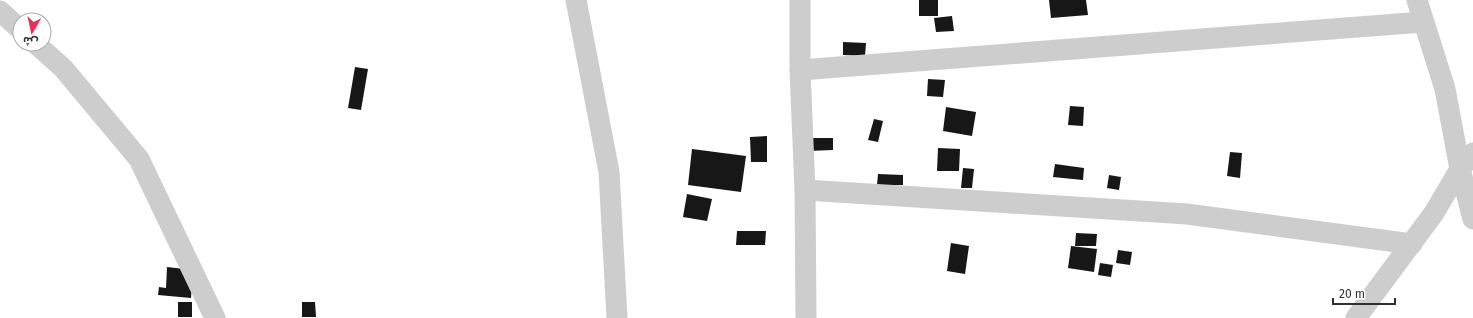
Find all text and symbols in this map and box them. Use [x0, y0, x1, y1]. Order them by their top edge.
north arrow [12, 12, 52, 52]
text: ش [22, 34, 39, 49]
scale bar [1333, 280, 1395, 306]
text: 20 m [1339, 287, 1365, 301]

